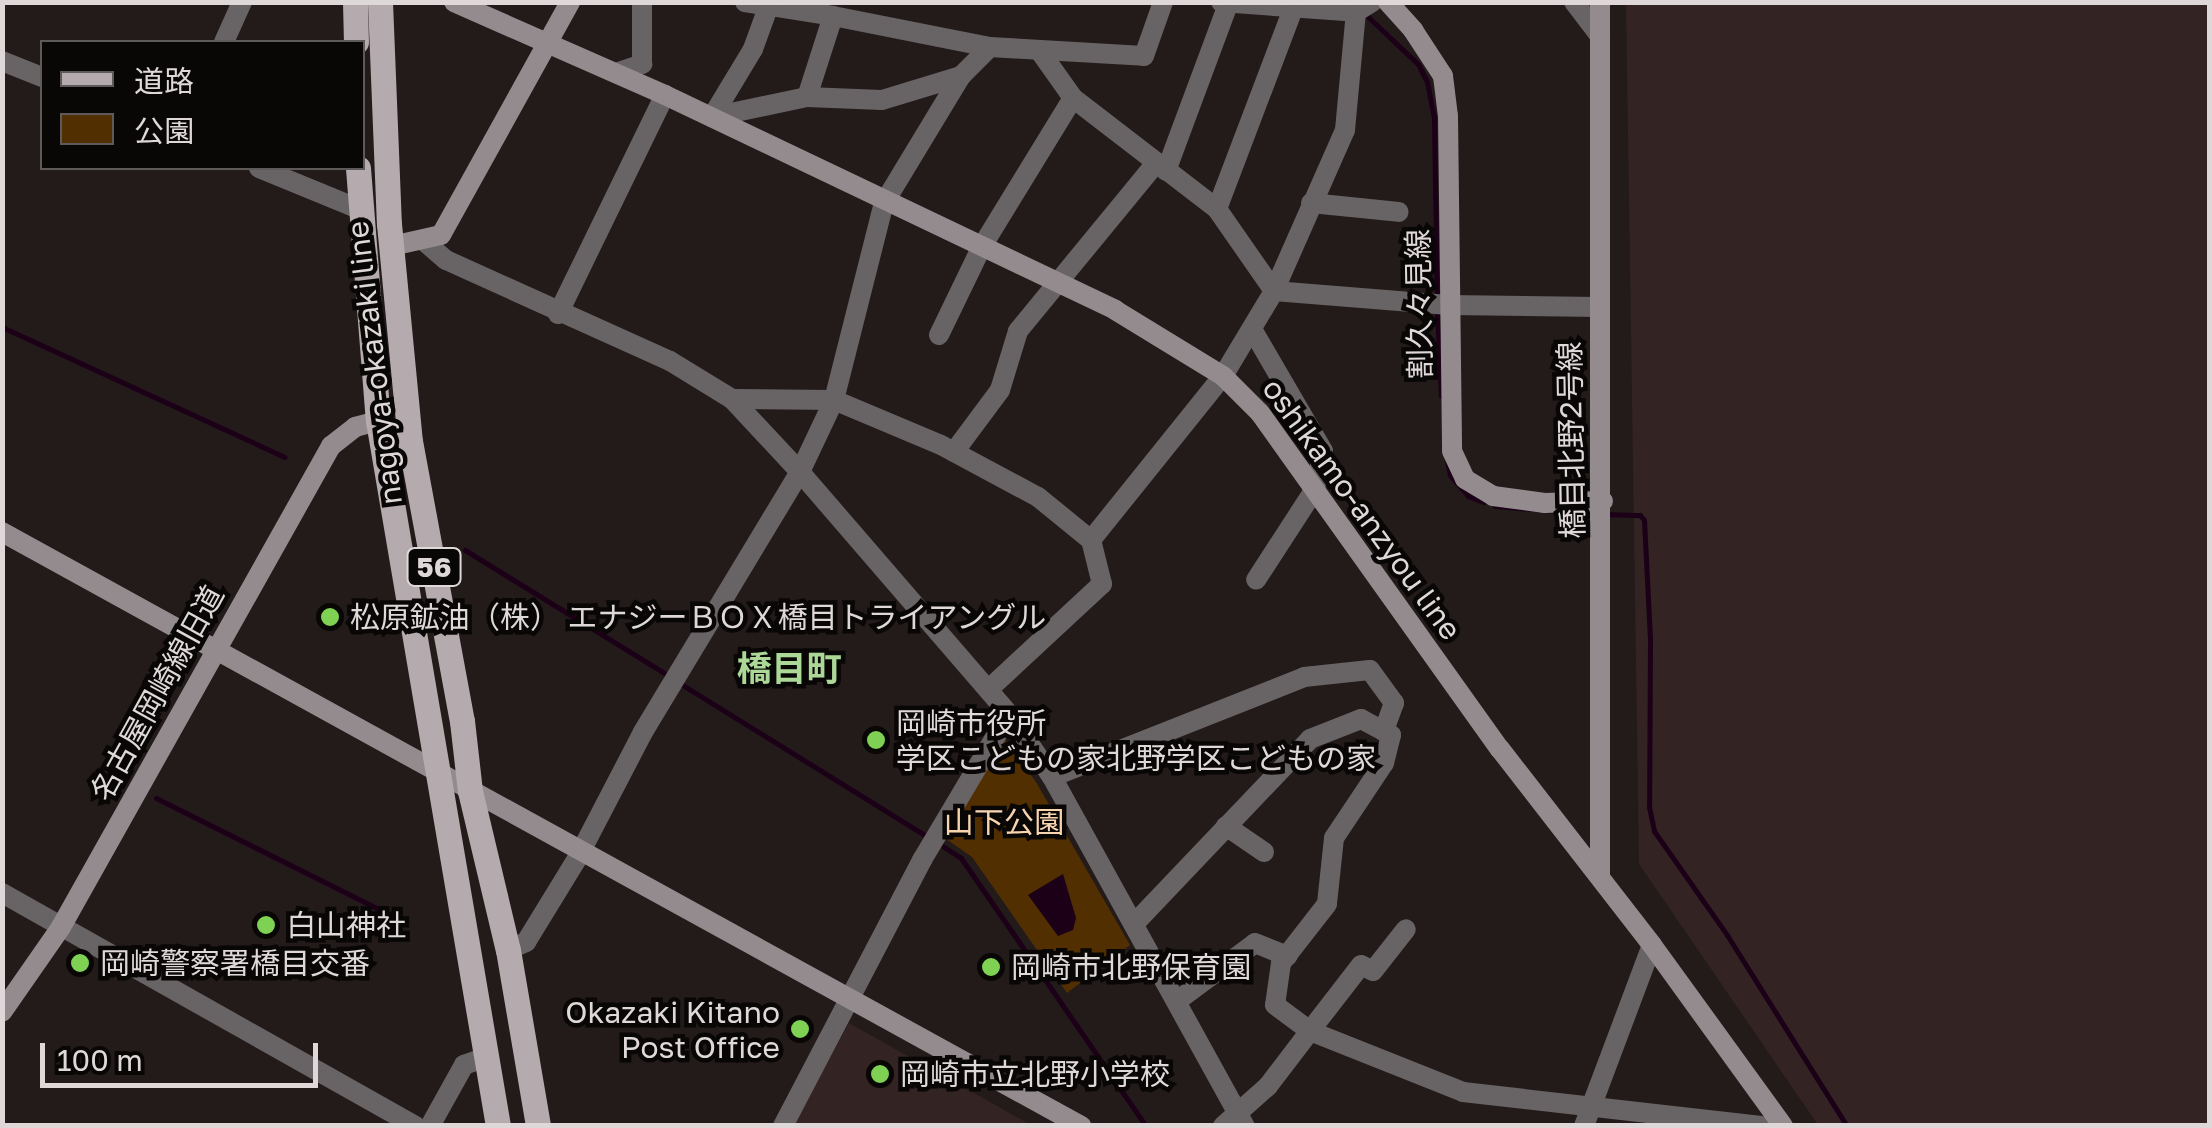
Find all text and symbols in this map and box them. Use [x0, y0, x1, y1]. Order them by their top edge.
legend [40, 40, 365, 170]
text: 道路 [134, 63, 194, 99]
text: 公園 [134, 113, 194, 149]
street label: nagoya-okazaki line [339, 219, 409, 507]
street label: 割久々見線 [1400, 229, 1438, 379]
street label: 橋目北野2号線 [1551, 341, 1591, 539]
street label: oshikamo-anzyou line [1255, 371, 1469, 647]
road number: 56 [406, 544, 462, 590]
street label: 名古屋岡崎線旧道 [83, 579, 231, 807]
place label: 松原鉱油（株） エナジーＢＯＸ橋目トライアングル [350, 599, 1047, 635]
marker: 松原鉱油（株） エナジーＢＯＸ橋目トライアングル [319, 606, 341, 628]
district label: 橋目町 [737, 647, 841, 689]
place label: 岡崎市役所 学区こどもの家北野学区こどもの家 [896, 705, 1376, 776]
marker: 岡崎市役所 学区こどもの家北野学区こどもの家 [865, 729, 887, 751]
park label: 山下公園 [944, 804, 1064, 840]
place label: 白山神社 [286, 907, 406, 943]
marker: 白山神社 [255, 914, 277, 936]
place label: 岡崎警察署橋目交番 [100, 945, 370, 981]
place label: 岡崎市北野保育園 [1011, 949, 1251, 985]
marker: 岡崎警察署橋目交番 [69, 952, 91, 974]
marker: 岡崎市北野保育園 [980, 956, 1002, 978]
place label: Okazaki Kitano Post Office [565, 994, 780, 1064]
marker: Okazaki Kitano Post Office [789, 1018, 811, 1040]
scale bar [45, 1023, 322, 1085]
text: 100 m [57, 1042, 143, 1078]
place label: 岡崎市立北野小学校 [900, 1056, 1170, 1092]
marker: 岡崎市立北野小学校 [869, 1063, 891, 1085]

